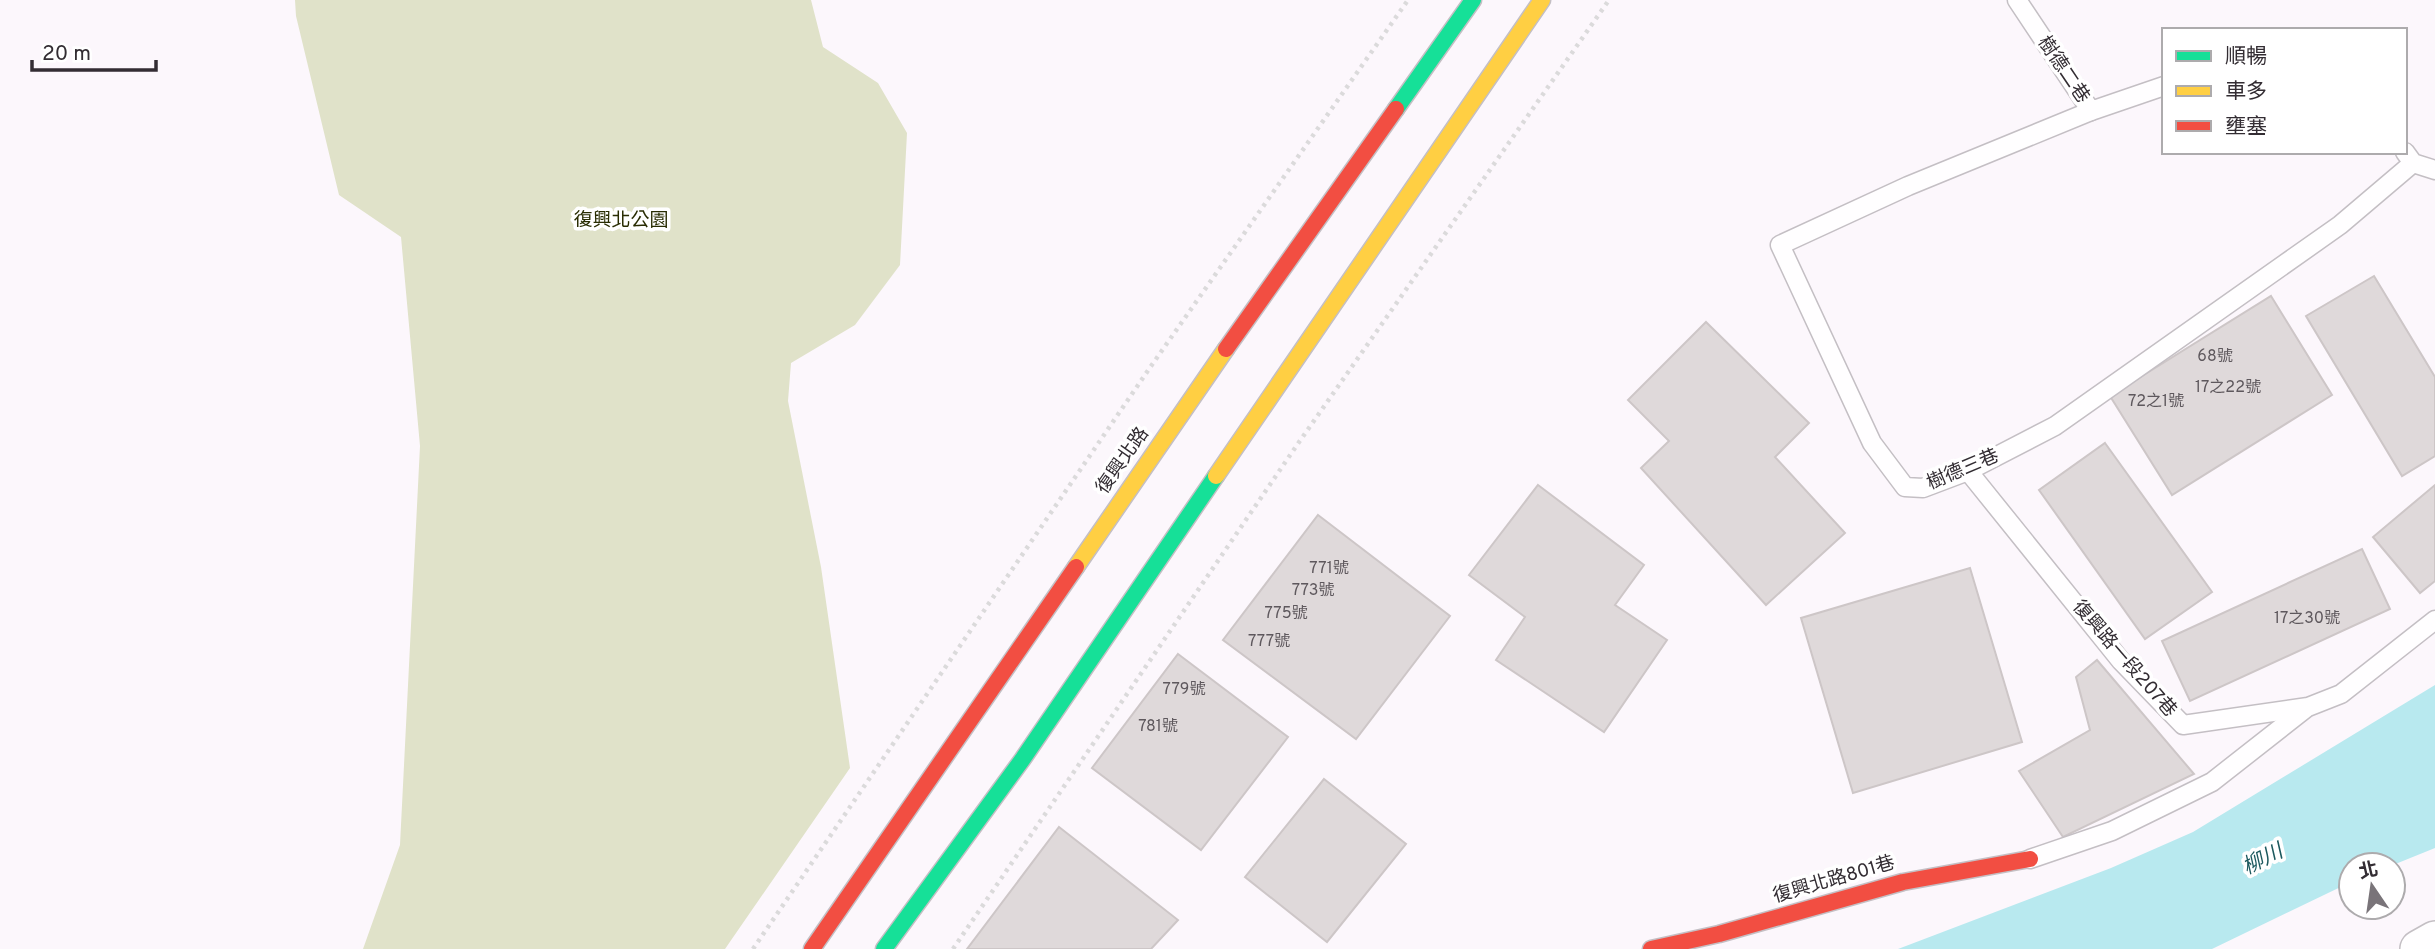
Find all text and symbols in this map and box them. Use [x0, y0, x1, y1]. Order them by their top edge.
scale bar [32, 28, 156, 72]
legend [2162, 28, 2407, 154]
street label: 樹德二巷 [2032, 32, 2094, 108]
text: 20 m [42, 41, 91, 68]
text: 順暢 [2225, 44, 2267, 71]
text: 車多 [2225, 79, 2267, 106]
text: 壅塞 [2225, 114, 2267, 141]
park label: 復興北公園 [573, 209, 669, 233]
house number: 68號 [2197, 347, 2233, 367]
house number: 17之22號 [2195, 378, 2261, 398]
house number: 72之1號 [2128, 392, 2184, 412]
street label: 復興北路 [1091, 423, 1155, 499]
street label: 樹德三巷 [1923, 444, 2003, 496]
house number: 771號 [1309, 559, 1349, 579]
house number: 773號 [1292, 581, 1334, 601]
street label: 復興路一段207巷 [2067, 596, 2181, 722]
house number: 775號 [1264, 604, 1308, 624]
house number: 17之30號 [2274, 609, 2340, 629]
house number: 777號 [1248, 632, 1290, 652]
house number: 779號 [1163, 680, 1205, 700]
house number: 781號 [1138, 717, 1178, 737]
water label: 柳川 [2238, 838, 2290, 882]
street label: 復興北路801巷 [1770, 851, 1898, 909]
north arrow [2337, 851, 2407, 921]
text: 北 [2357, 858, 2381, 885]

